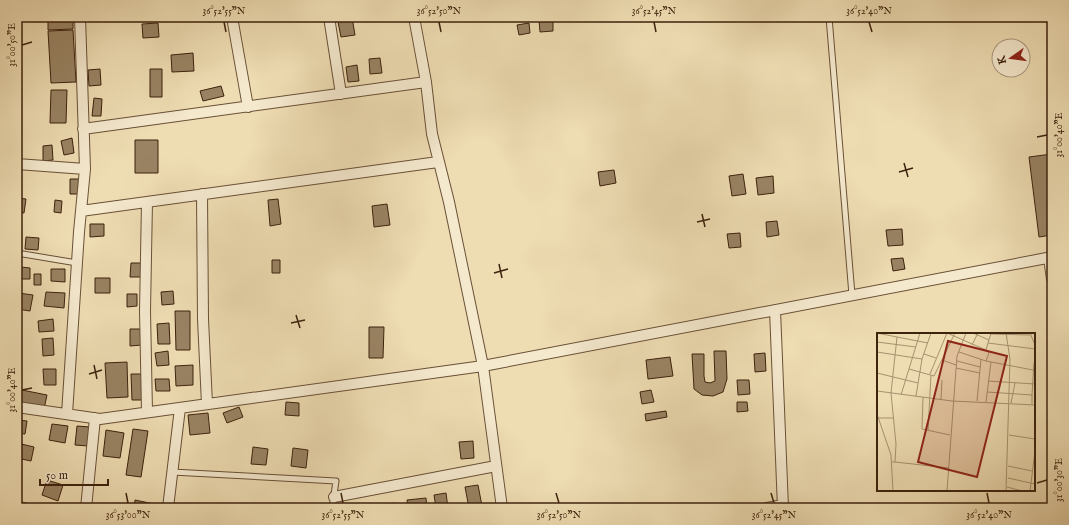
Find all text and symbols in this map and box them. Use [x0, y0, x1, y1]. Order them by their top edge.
text: 36°52'55"N [202, 5, 246, 18]
text: 36°52'50"N [417, 5, 461, 18]
text: 36°52'45"N [632, 5, 676, 18]
text: 36°52'40"N [846, 5, 892, 18]
text: 31°00'50"E [6, 23, 19, 67]
north arrow [991, 38, 1031, 78]
text: K [994, 54, 1010, 66]
text: 31°00'40"E [1053, 112, 1066, 157]
inset map [877, 333, 1035, 491]
text: 31°00'40"E [6, 367, 19, 412]
text: 31°00'30"E [1053, 458, 1066, 502]
scale bar [40, 461, 108, 487]
text: 50 m [46, 468, 68, 483]
text: 36°53'00"N [106, 509, 151, 522]
text: 36°52'55"N [321, 509, 365, 522]
text: 36°52'50"N [537, 509, 581, 522]
text: 36°52'45"N [752, 509, 796, 522]
text: 36°52'40"N [966, 509, 1012, 522]

